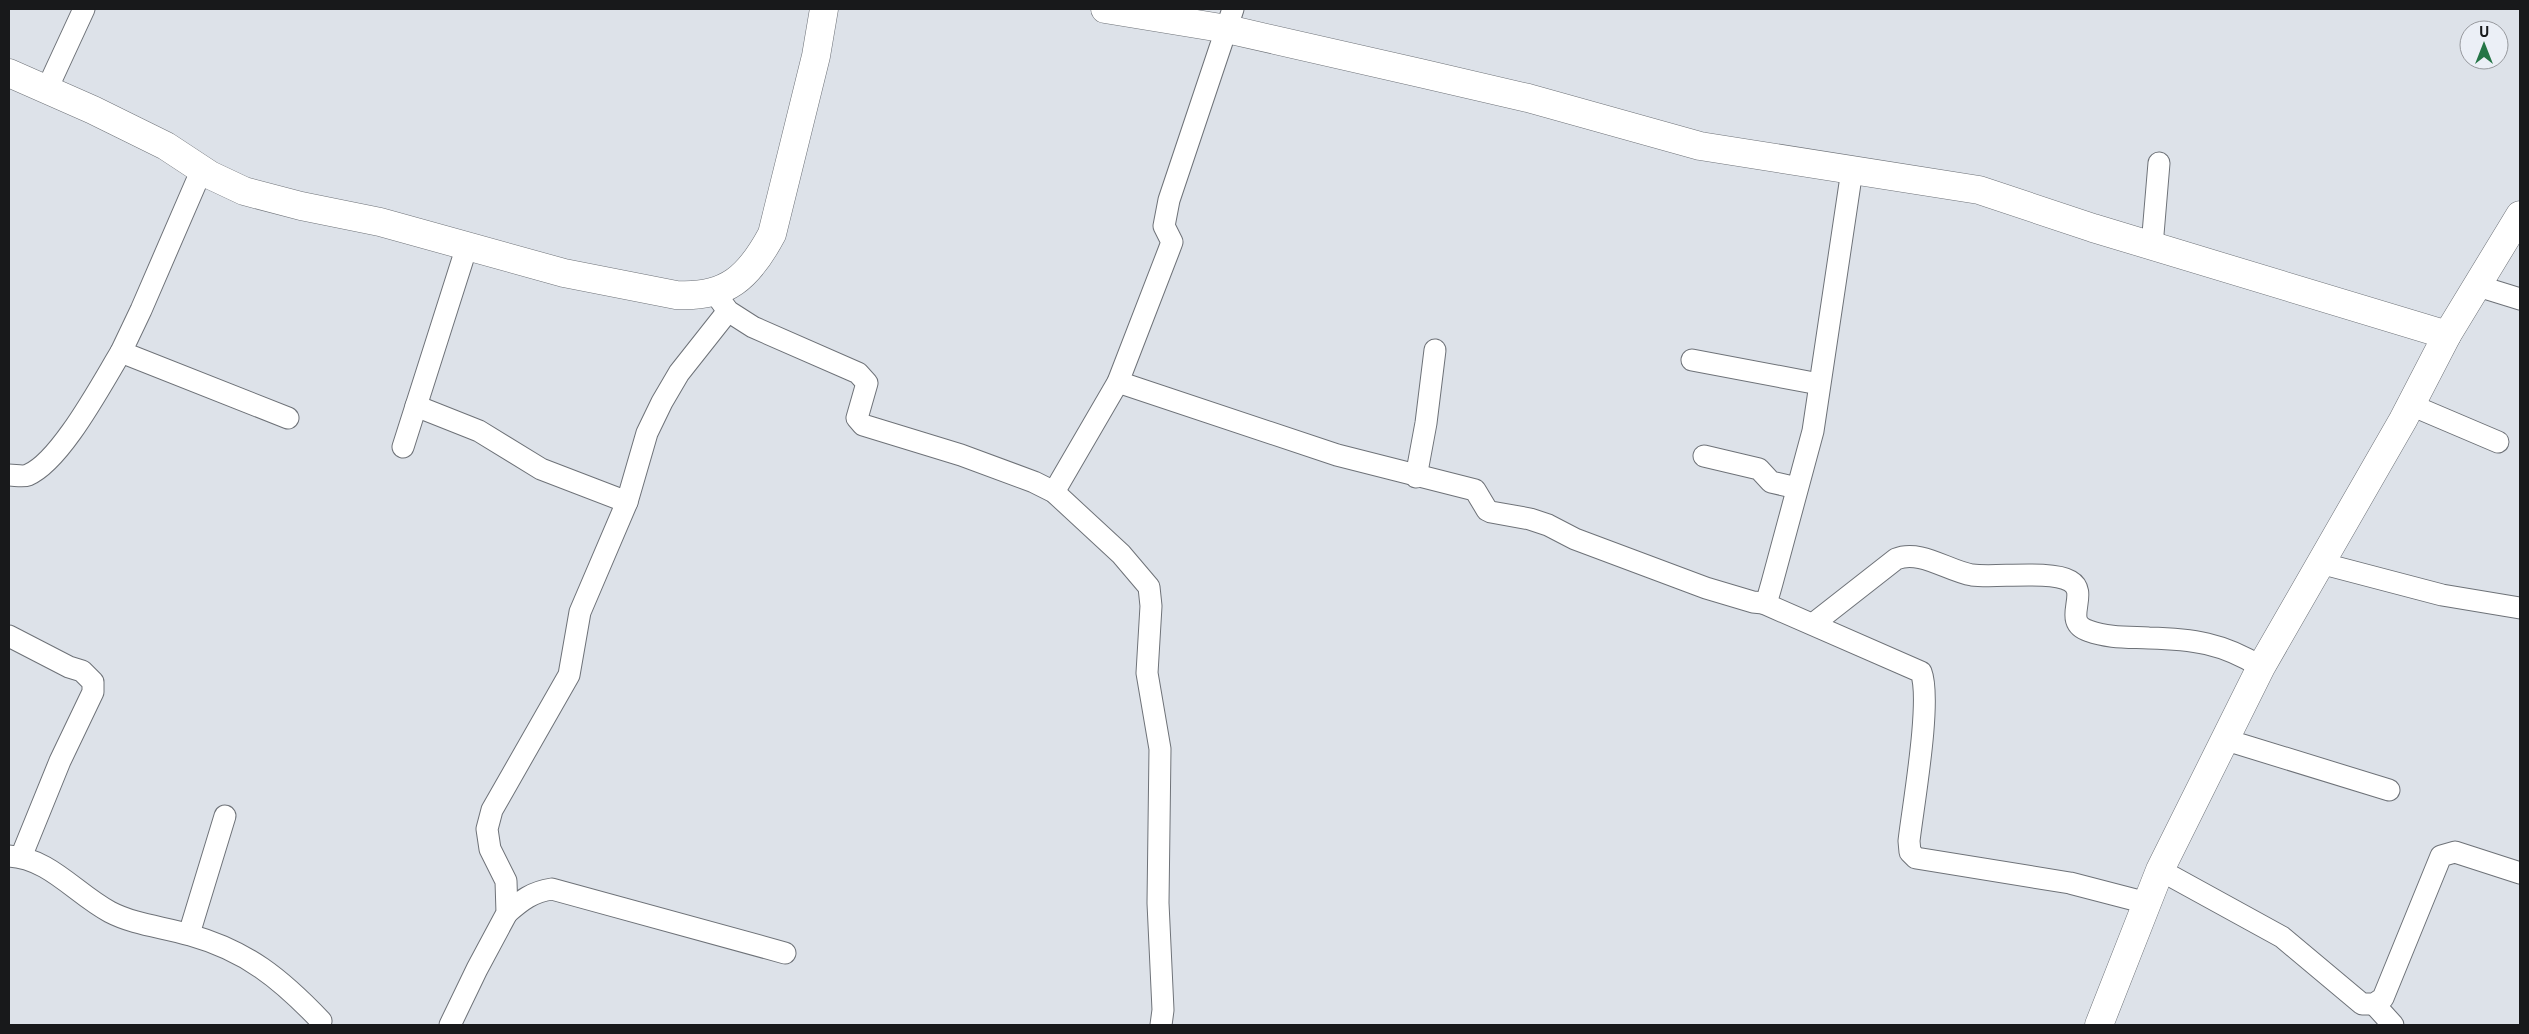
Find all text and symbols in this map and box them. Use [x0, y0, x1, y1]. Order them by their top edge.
north arrow [2459, 20, 2509, 70]
text: U [2479, 24, 2489, 40]

